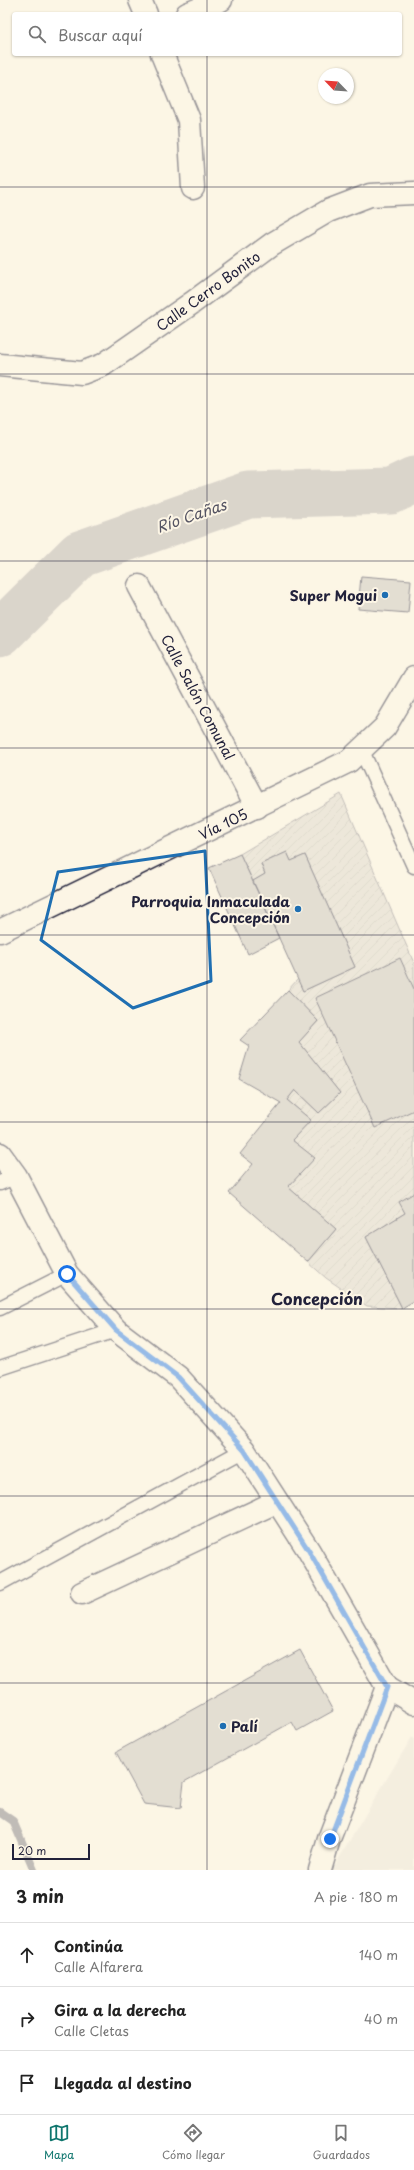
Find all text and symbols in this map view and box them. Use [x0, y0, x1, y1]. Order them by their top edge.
search box [12, 12, 402, 56]
icon: search [26, 23, 48, 45]
text: Buscar aquí [58, 23, 142, 46]
north arrow [318, 68, 354, 104]
street label: Calle Cerro Bonito [152, 246, 265, 336]
water label: Río Cañas [153, 492, 230, 538]
place label: Super Mogui [290, 585, 377, 606]
marker: Super Mogui [380, 590, 390, 600]
street label: Calle Salón Comunal [156, 631, 240, 763]
street label: Vía 105 [195, 803, 251, 845]
place label: Parroquia Inmaculada Concepción [131, 891, 290, 928]
marker: Parroquia Inmaculada Concepción [293, 904, 303, 914]
route start [58, 1265, 76, 1283]
district label: Concepción [271, 1286, 363, 1310]
place label: Palí [231, 1716, 259, 1737]
marker: Palí [218, 1721, 228, 1731]
route end [321, 1830, 339, 1848]
scale bar [12, 1842, 90, 1861]
text: 20 m [18, 1842, 46, 1859]
text: 3 min [16, 1883, 64, 1909]
text: A pie · 180 m [314, 1887, 398, 1906]
text: Continúa [54, 1934, 123, 1957]
icon: ahead [16, 1944, 38, 1966]
text: 140 m [359, 1945, 398, 1964]
text: Calle Alfarera [54, 1957, 143, 1976]
text: Gira a la derecha [54, 1998, 186, 2021]
icon: right [16, 2008, 38, 2030]
text: 40 m [364, 2009, 398, 2028]
text: Calle Cletas [54, 2021, 129, 2040]
text: Llegada al destino [54, 2071, 192, 2094]
icon: arrive [16, 2072, 38, 2094]
tab: Mapa [44, 2122, 74, 2163]
tab: Cómo llegar [162, 2122, 225, 2163]
tab: Guardados [313, 2122, 370, 2163]

